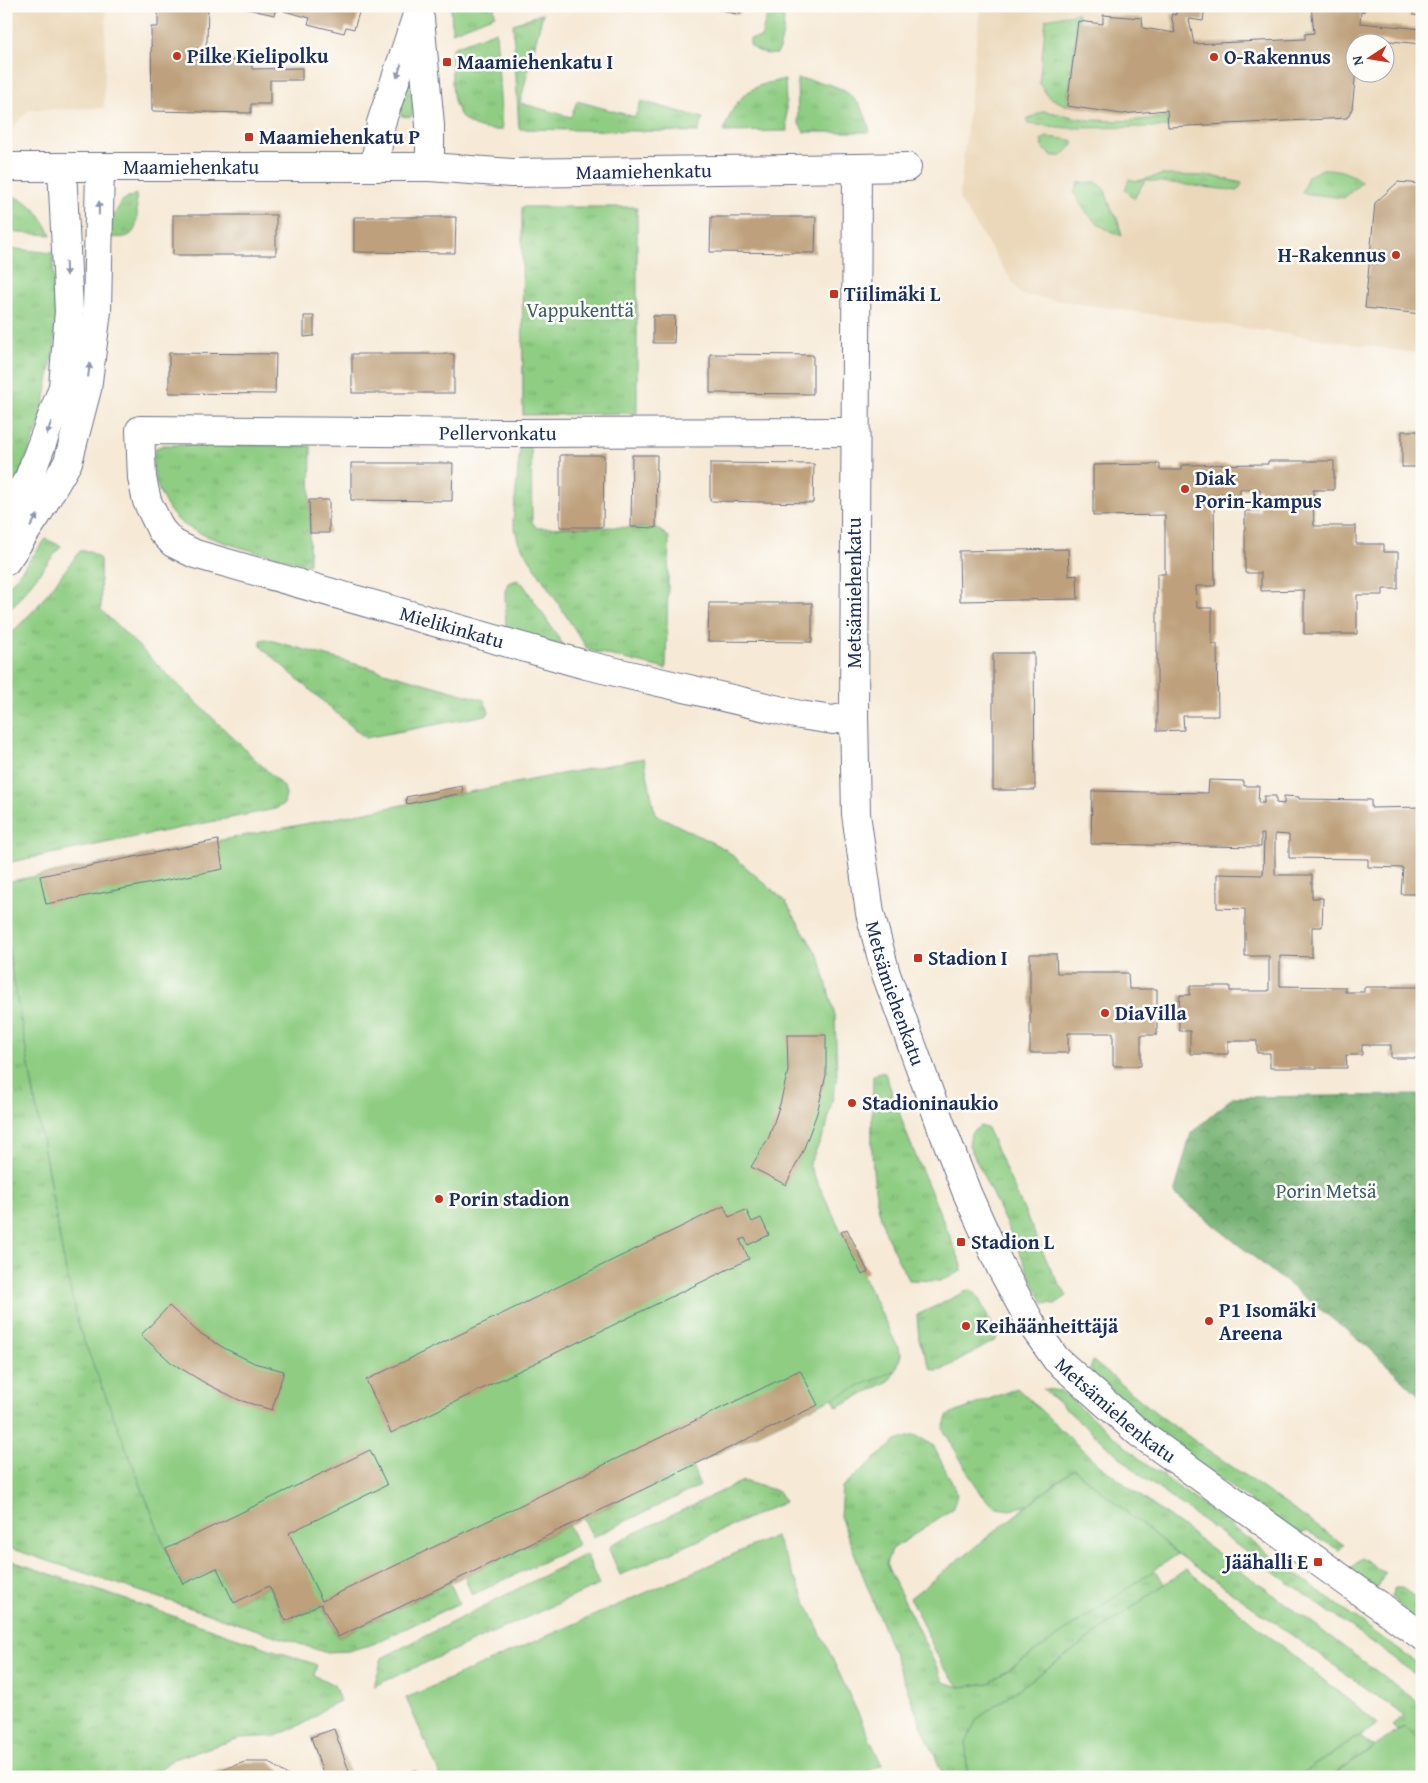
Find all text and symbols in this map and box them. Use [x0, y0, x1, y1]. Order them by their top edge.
north arrow [1346, 32, 1396, 82]
place label: Pilke Kielipolku [187, 41, 329, 70]
place label: O-Rakennus [1224, 42, 1331, 71]
place label: Maamiehenkatu I [457, 47, 613, 76]
marker: Pilke Kielipolku [171, 50, 183, 62]
marker: O-Rakennus [1208, 51, 1220, 63]
text: N [1346, 53, 1368, 67]
marker: Maamiehenkatu I [441, 56, 453, 68]
one-way arrow [394, 64, 402, 79]
place label: Maamiehenkatu P [259, 122, 420, 151]
marker: Maamiehenkatu P [243, 131, 255, 143]
street label: Maamiehenkatu [123, 152, 259, 181]
street label: Maamiehenkatu [576, 155, 712, 186]
one-way arrow [95, 200, 103, 216]
place label: H-Rakennus [1278, 240, 1386, 269]
marker: H-Rakennus [1390, 249, 1402, 261]
one-way arrow [63, 261, 71, 277]
place label: Tiilimäki L [844, 279, 941, 308]
marker: Tiilimäki L [828, 288, 840, 300]
park label: Vappukenttä [526, 295, 634, 324]
one-way arrow [85, 361, 93, 377]
street label: Pellervonkatu [439, 417, 557, 447]
one-way arrow [45, 421, 52, 436]
place label: Diak Porin-kampus [1195, 463, 1322, 515]
marker: Diak Porin-kampus [1179, 483, 1191, 495]
one-way arrow [29, 514, 38, 527]
street label: Metsämiehenkatu [839, 517, 868, 668]
street label: Mielikinkatu [397, 598, 508, 655]
street label: Metsämiehenkatu [859, 917, 933, 1070]
place label: Stadion I [928, 943, 1008, 972]
marker: Stadion I [912, 952, 924, 964]
place label: DiaVilla [1115, 998, 1187, 1027]
marker: DiaVilla [1099, 1007, 1111, 1019]
place label: Stadioninaukio [862, 1088, 999, 1117]
marker: Stadioninaukio [846, 1097, 858, 1109]
park label: Porin Metsä [1276, 1176, 1377, 1205]
place label: Porin stadion [449, 1184, 570, 1213]
marker: Porin stadion [433, 1193, 445, 1205]
place label: Stadion L [971, 1227, 1055, 1256]
marker: Stadion L [955, 1236, 967, 1248]
place label: P1 Isomäki Areena [1219, 1295, 1316, 1347]
place label: Keihäänheittäjä [976, 1311, 1119, 1340]
marker: P1 Isomäki Areena [1203, 1315, 1215, 1327]
marker: Keihäänheittäjä [960, 1320, 972, 1332]
street label: Metsämiehenkatu [1049, 1350, 1183, 1469]
place label: Jäähalli E [1222, 1547, 1308, 1576]
marker: Jäähalli E [1312, 1556, 1324, 1568]

